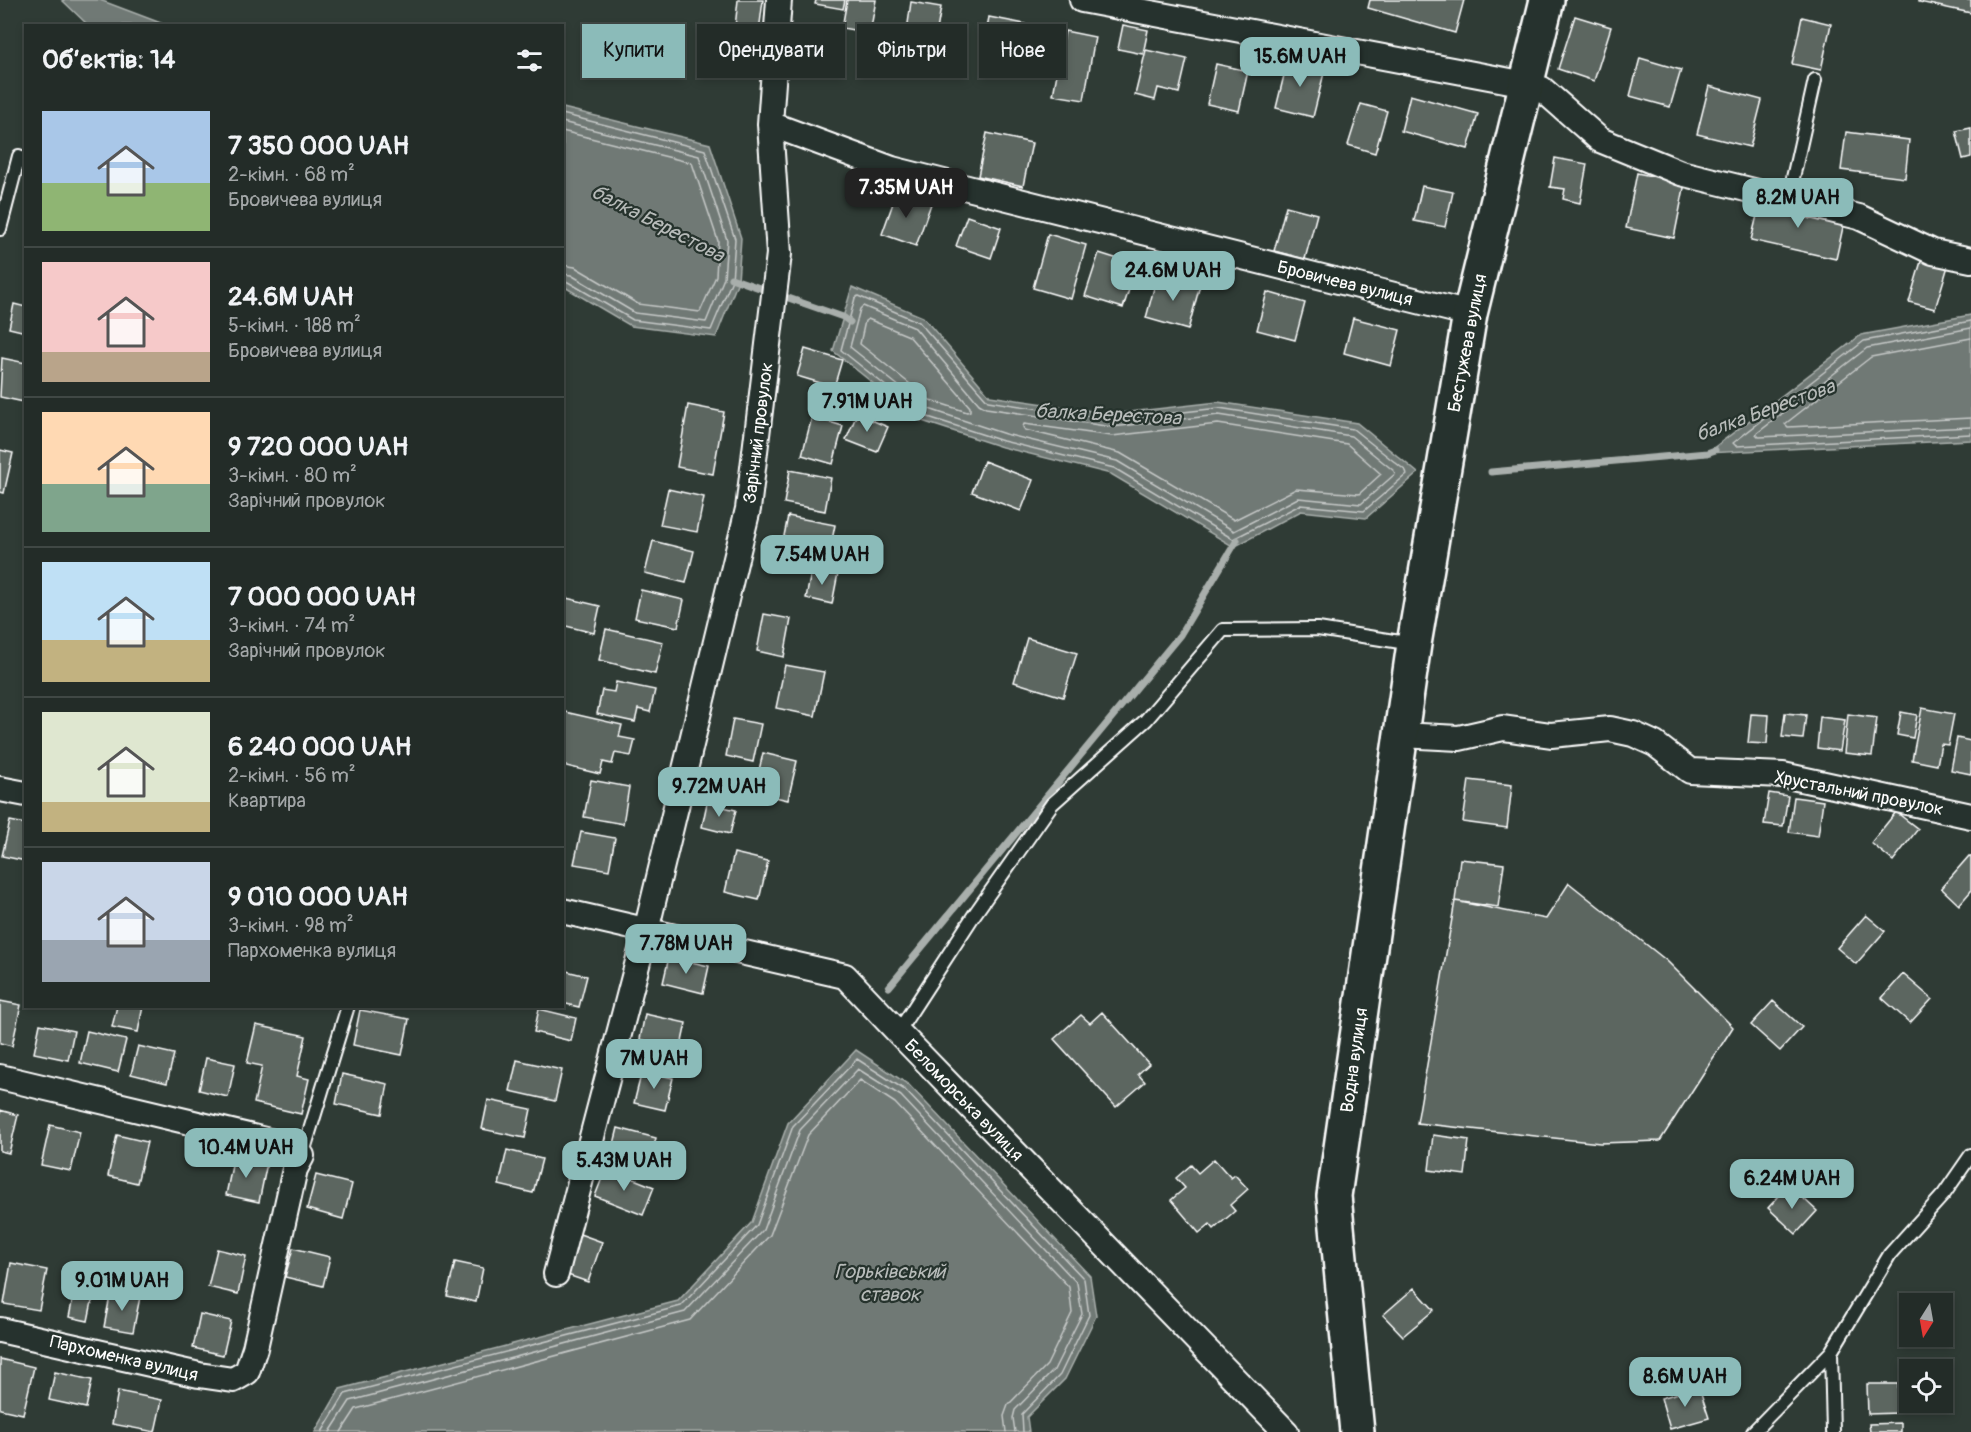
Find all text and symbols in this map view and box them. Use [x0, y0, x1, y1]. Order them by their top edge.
chip: Купити [582, 24, 685, 78]
chip: Орендувати [697, 24, 845, 78]
chip: Фільтри [857, 24, 967, 78]
chip: Нове [979, 24, 1066, 78]
pin: 15.6M UAH [1231, 37, 1369, 88]
text: Об’єктів: 14 [42, 44, 175, 76]
icon: filters [513, 44, 546, 77]
text: 15.6M UAH [1254, 44, 1346, 69]
text: 7 350 000 UAH [228, 130, 409, 162]
icon: home [90, 135, 162, 207]
text: 2-кімн. · 68 m² [228, 162, 355, 187]
pin: 7.35M UAH [837, 168, 975, 219]
text: 7.35M UAH [859, 175, 953, 200]
pin: 8.2M UAH [1736, 178, 1860, 229]
water label: балка Берестова [587, 179, 730, 269]
text: 8.2M UAH [1756, 185, 1840, 210]
text: Бровичева вулиця [228, 187, 382, 212]
pin: 24.6M UAH [1104, 251, 1242, 302]
street label: Бровичева вулиця [1275, 256, 1415, 311]
text: 24.6M UAH [1125, 258, 1221, 283]
street label: Бестужева вулиця [1443, 272, 1492, 414]
text: 24.6M UAH [228, 281, 353, 313]
icon: home [90, 286, 162, 358]
text: 5-кімн. · 188 m² [228, 313, 361, 338]
text: Бровичева вулиця [228, 338, 382, 363]
street label: Зарічний провулок [738, 361, 779, 505]
water label: балка Берестова [1692, 373, 1840, 447]
pin: 7.91M UAH [798, 382, 936, 433]
text: 7.91M UAH [822, 389, 912, 414]
water label: балка Берестова [1034, 398, 1183, 431]
text: 9 720 000 UAH [228, 431, 408, 463]
icon: home [90, 436, 162, 508]
text: 3-кімн. · 80 m² [228, 463, 357, 488]
text: Зарічний провулок [228, 488, 386, 513]
pin: 7.54M UAH [753, 535, 891, 586]
text: 7.54M UAH [774, 542, 870, 567]
text: 7 000 000 UAH [228, 581, 416, 613]
icon: home [90, 586, 162, 658]
text: 3-кімн. · 74 m² [228, 613, 355, 638]
text: Зарічний провулок [228, 638, 386, 663]
text: 6 240 000 UAH [228, 731, 411, 763]
icon: home [90, 736, 162, 808]
text: 2-кімн. · 56 m² [228, 763, 356, 788]
street label: Хрустальний провулок [1772, 766, 1945, 821]
pin: 9.72M UAH [650, 767, 788, 818]
text: 9.72M UAH [672, 774, 766, 799]
text: Квартира [228, 788, 306, 813]
text: 9 010 000 UAH [228, 881, 408, 913]
icon: home [90, 886, 162, 958]
text: 3-кімн. · 98 m² [228, 913, 354, 938]
pin: 7.78M UAH [617, 924, 755, 975]
text: 7.78M UAH [639, 931, 733, 956]
text: Пархоменка вулиця [228, 938, 396, 963]
street label: Водна вулиця [1336, 1006, 1373, 1114]
street label: Беломорська вулиця [899, 1034, 1028, 1166]
pin: 7M UAH [605, 1039, 703, 1090]
text: 7M UAH [620, 1046, 688, 1071]
pin: 10.4M UAH [177, 1128, 315, 1179]
text: 10.4M UAH [198, 1135, 294, 1160]
pin: 5.43M UAH [555, 1141, 693, 1192]
text: 5.43M UAH [576, 1148, 672, 1173]
pin: 6.24M UAH [1723, 1159, 1861, 1210]
text: 6.24M UAH [1744, 1166, 1840, 1191]
water label: Горьківський ставок [835, 1259, 947, 1307]
pin: 9.01M UAH [53, 1261, 191, 1312]
text: 9.01M UAH [75, 1268, 169, 1293]
north arrow [1899, 1293, 1953, 1347]
map controls [1899, 1293, 1953, 1413]
street label: Пархоменка вулиця [48, 1330, 200, 1387]
pin: 8.6M UAH [1623, 1357, 1747, 1408]
button: locate [1899, 1359, 1953, 1413]
text: 8.6M UAH [1643, 1364, 1727, 1389]

